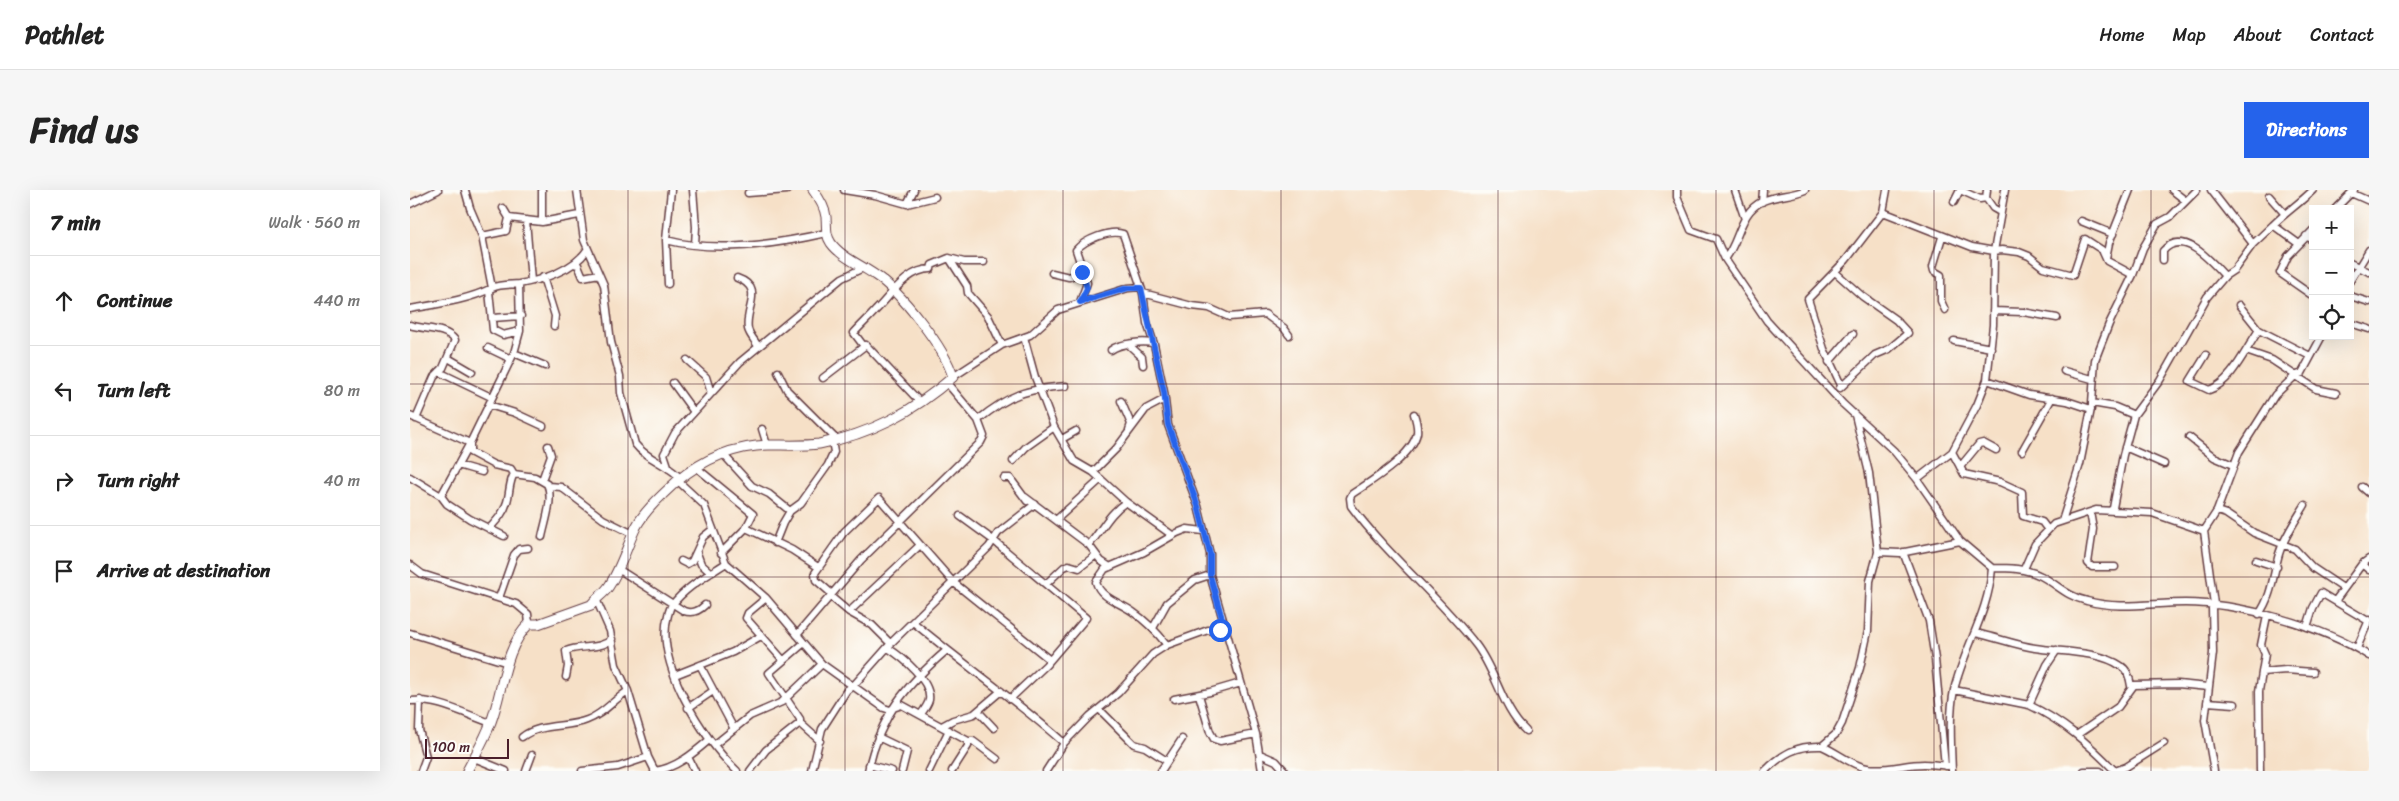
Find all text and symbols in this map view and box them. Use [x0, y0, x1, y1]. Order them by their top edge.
text: Pathlet [25, 14, 104, 56]
text: Home [2100, 19, 2145, 51]
text: Map [2173, 19, 2206, 51]
text: About [2234, 19, 2282, 51]
text: Contact [2310, 19, 2374, 51]
text: Find us [30, 99, 138, 161]
button: Directions [2244, 102, 2369, 158]
text: 7 min [50, 204, 101, 242]
map controls [2309, 205, 2354, 340]
button: + [2309, 205, 2354, 250]
text: Walk · 560 m [269, 208, 360, 237]
button: − [2309, 250, 2354, 295]
route end [1071, 261, 1094, 284]
text: Continue [97, 284, 173, 317]
text: 440 m [313, 286, 360, 315]
icon: ahead [50, 287, 78, 315]
button: locate [2309, 295, 2354, 340]
text: Turn left [97, 374, 170, 407]
text: 80 m [324, 376, 360, 405]
icon: left [50, 377, 78, 405]
text: Turn right [97, 464, 179, 497]
text: 40 m [323, 466, 360, 495]
icon: right [50, 467, 78, 495]
text: Arrive at destination [97, 554, 270, 587]
icon: arrive [50, 557, 78, 585]
route start [1209, 619, 1232, 642]
text: 100 m [432, 735, 470, 760]
scale bar [425, 736, 509, 759]

